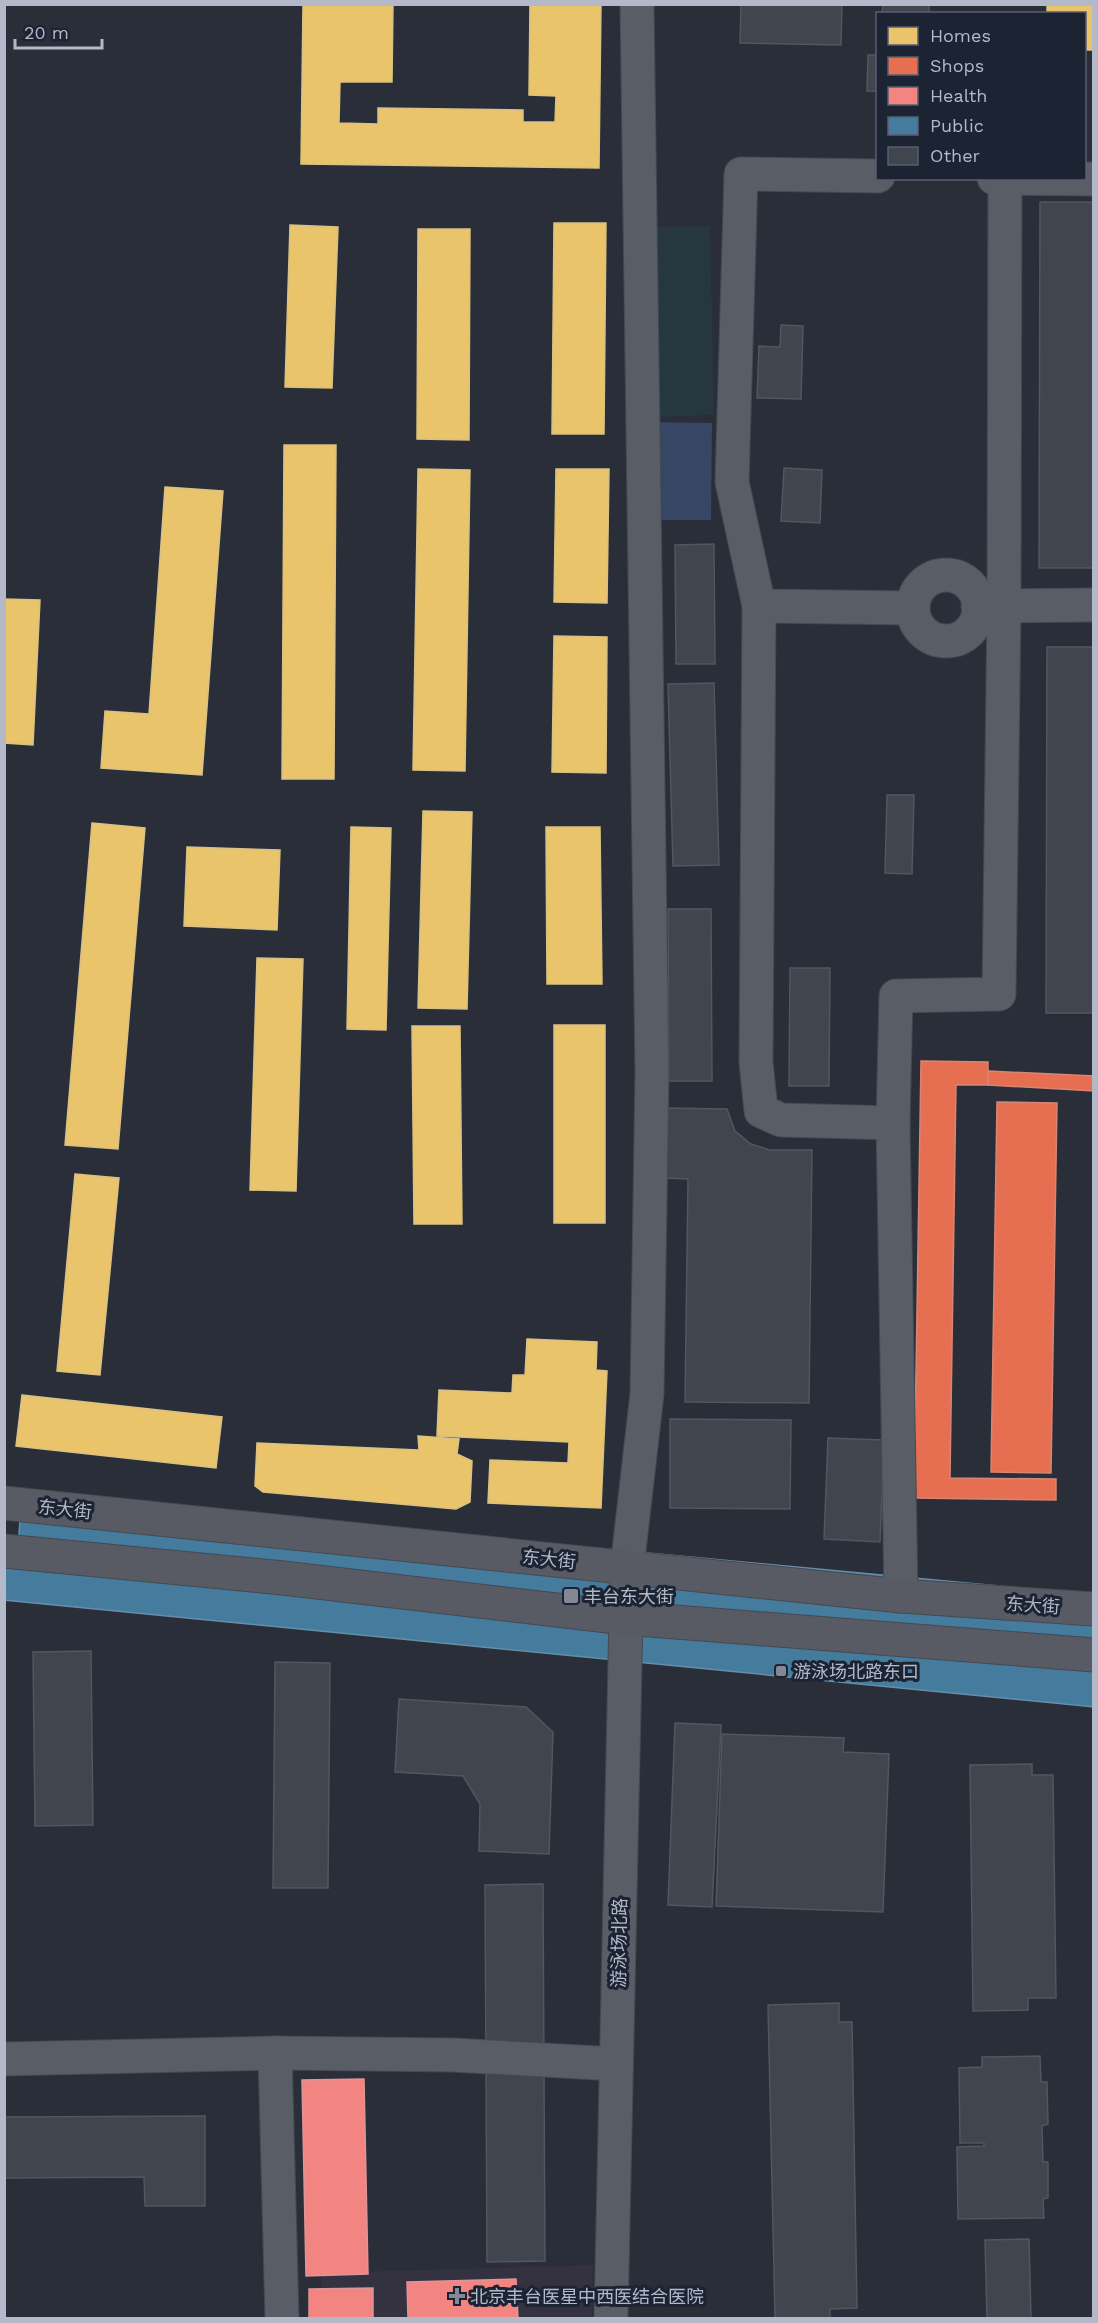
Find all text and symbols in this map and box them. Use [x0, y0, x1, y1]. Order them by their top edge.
scale bar [15, 12, 102, 50]
legend [876, 12, 1086, 180]
text: 20 m [24, 22, 69, 43]
text: Homes [930, 25, 991, 46]
text: Shops [930, 55, 984, 76]
text: Health [930, 85, 987, 106]
text: Public [930, 115, 984, 136]
text: Other [930, 145, 980, 166]
street label: 东大街 [37, 1496, 93, 1522]
street label: 东大街 [521, 1546, 577, 1572]
place label: 丰台东大街 [584, 1586, 674, 1607]
marker: 丰台东大街 [562, 1587, 580, 1605]
street label: 东大街 [1005, 1593, 1061, 1617]
place label: 游泳场北路东口 [793, 1661, 919, 1682]
marker: 游泳场北路东口 [774, 1664, 788, 1678]
street label: 游泳场北路 [608, 1898, 630, 1988]
place label: 北京丰台医星中西医结合医院 [470, 2286, 704, 2307]
marker: 北京丰台医星中西医结合医院 [448, 2287, 466, 2305]

